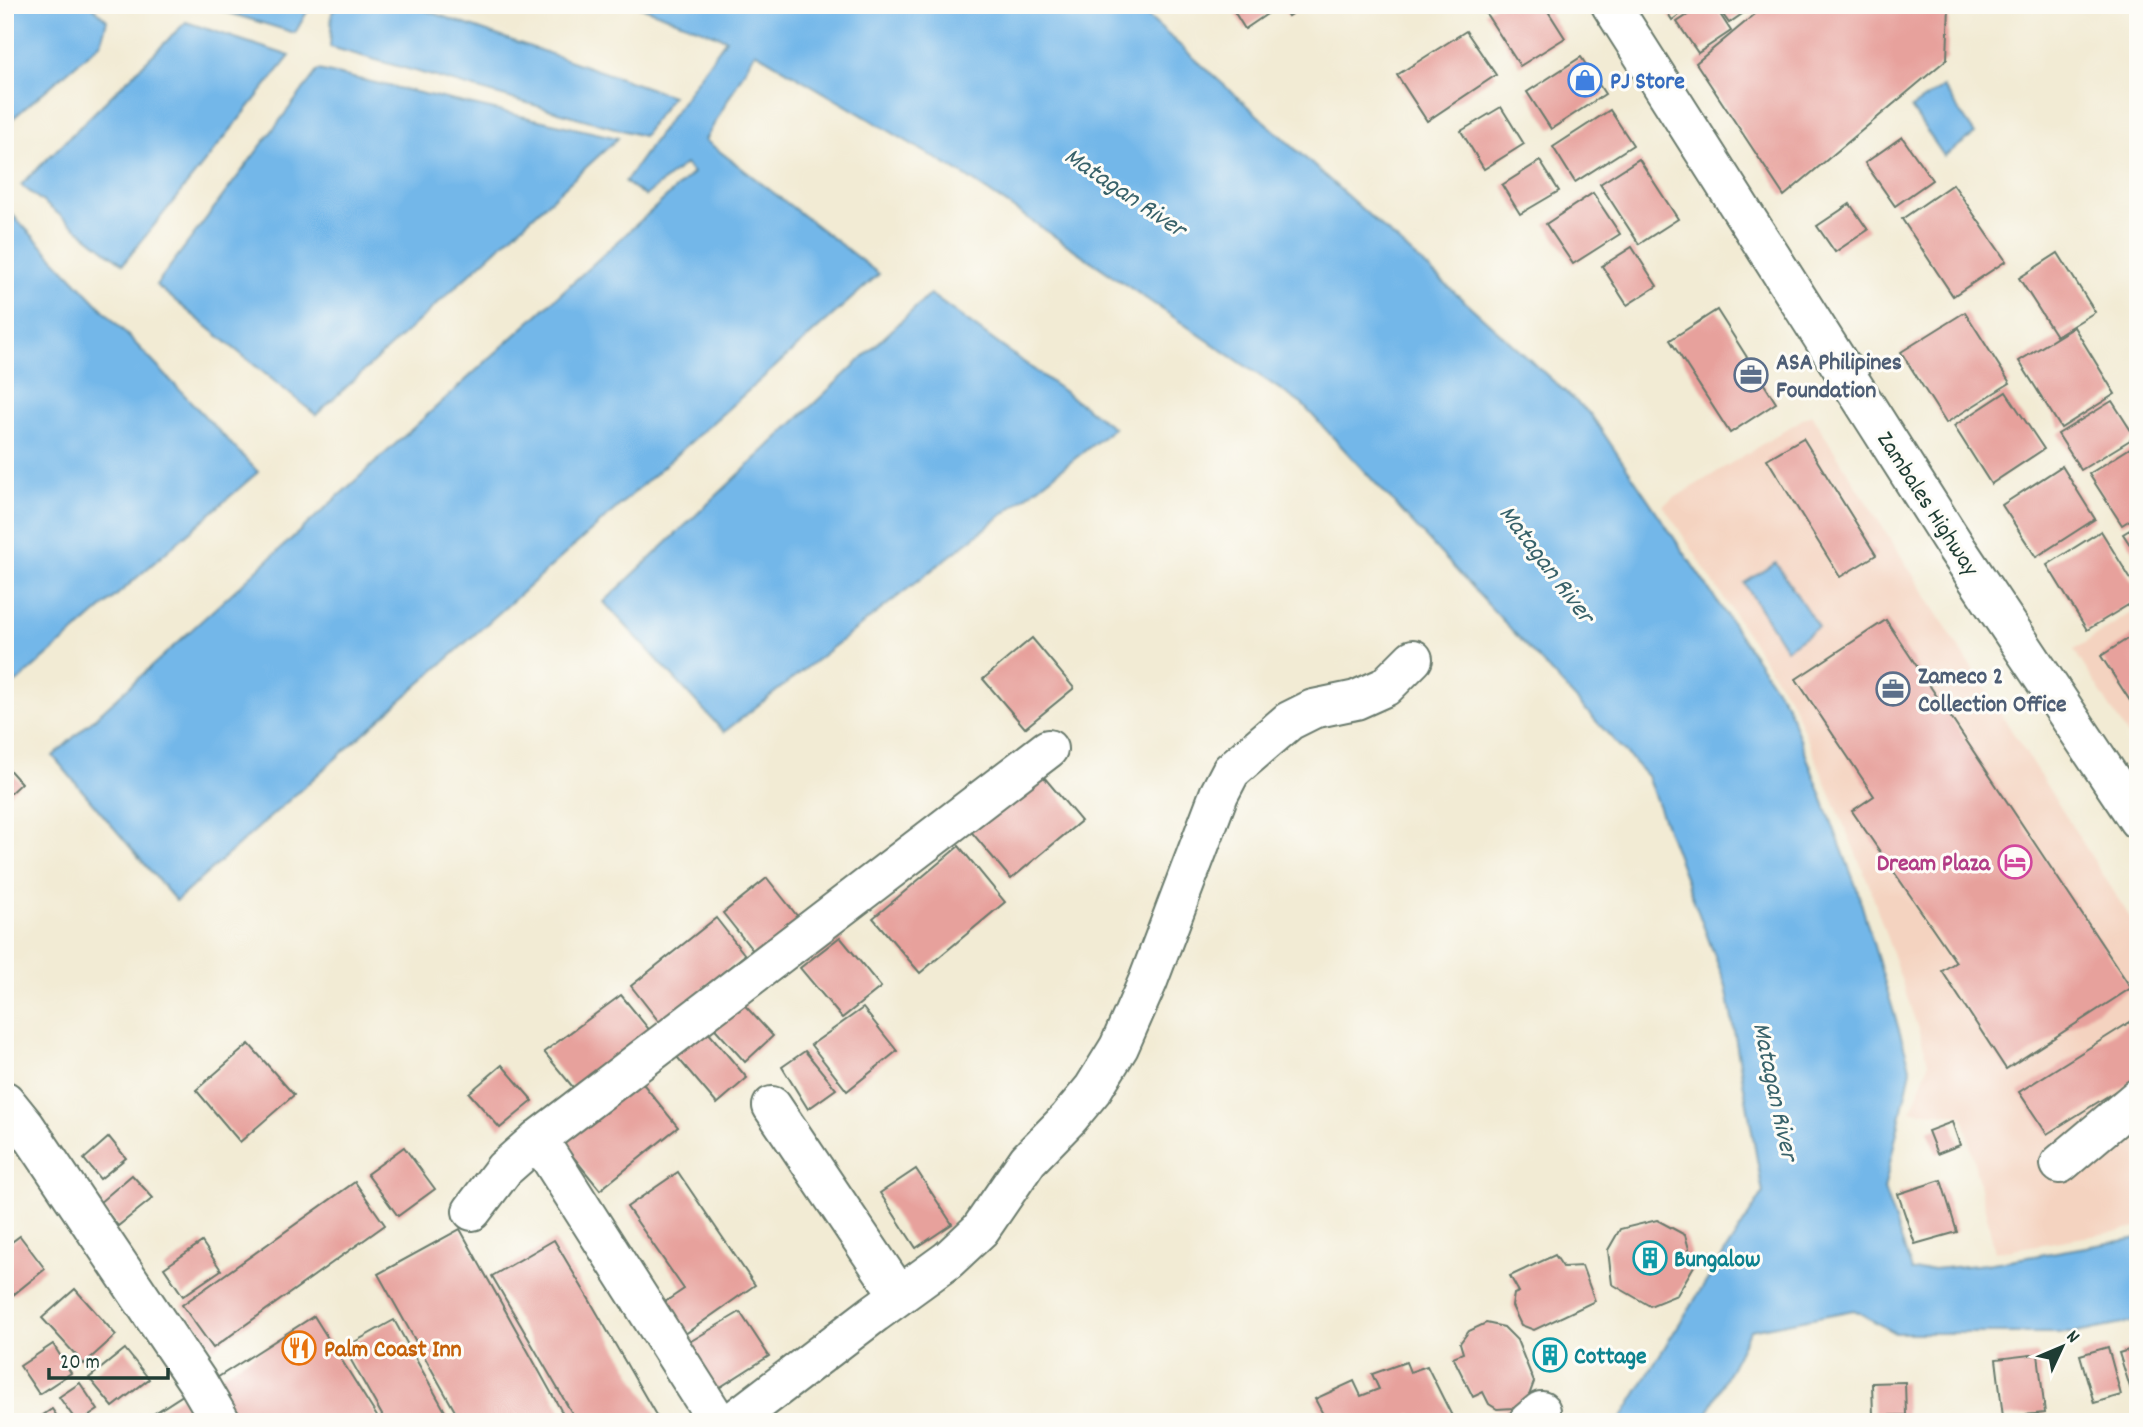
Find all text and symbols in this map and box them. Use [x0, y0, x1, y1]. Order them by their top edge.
shop icon: PJ Store [1566, 61, 1604, 99]
place label: PJ Store [1610, 66, 1685, 100]
water label: Matagan River [1056, 139, 1195, 250]
place label: ASA Philipines Foundation [1776, 347, 1902, 409]
office icon: ASA Philipines Foundation [1732, 356, 1770, 394]
street label: Zambales Highway [1867, 426, 1987, 585]
water label: Matagan River [1488, 498, 1604, 635]
place label: Zameco 2 Collection Office [1918, 661, 2067, 723]
office icon: Zameco 2 Collection Office [1874, 670, 1912, 708]
hotel icon: Dream Plaza [1996, 843, 2034, 881]
place label: Dream Plaza [1877, 848, 1991, 882]
water label: Matagan River [1741, 1019, 1807, 1167]
building icon: Bungalow [1631, 1239, 1669, 1277]
place label: Bungalow [1674, 1244, 1760, 1278]
north arrow [2028, 1312, 2098, 1382]
text: N [2059, 1325, 2085, 1350]
restaurant icon: Palm Coast Inn [280, 1329, 318, 1367]
place label: Palm Coast Inn [324, 1334, 462, 1368]
scale bar [49, 1336, 168, 1380]
building icon: Cottage [1531, 1336, 1569, 1374]
place label: Cottage [1574, 1341, 1647, 1375]
text: 20 m [60, 1349, 100, 1379]

